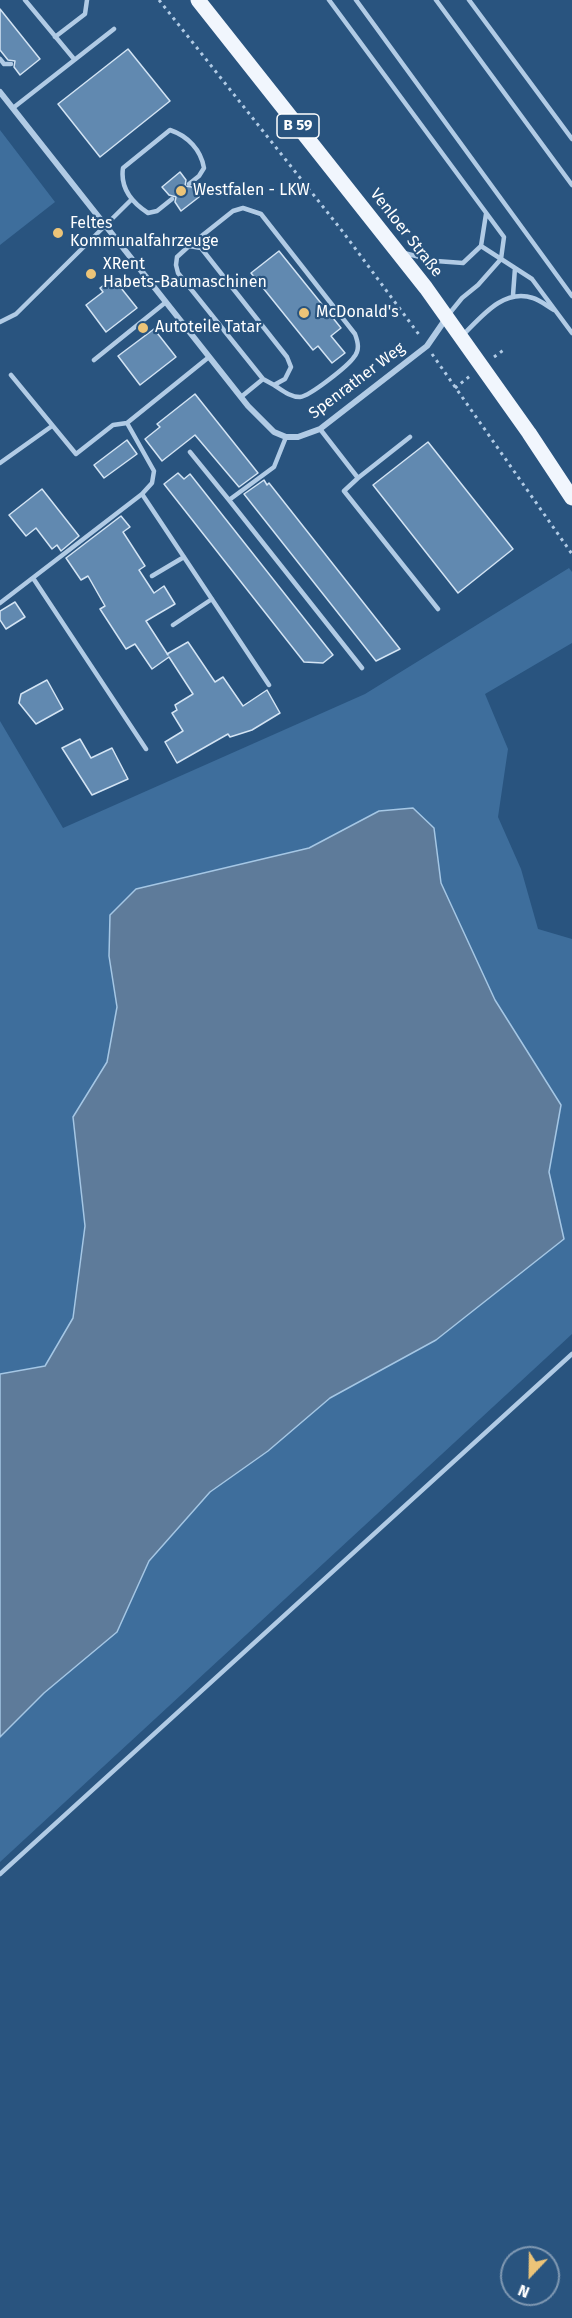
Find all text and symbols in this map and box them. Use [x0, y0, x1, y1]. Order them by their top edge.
road number: B 59 [277, 114, 319, 138]
place label: Westfalen - LKW [193, 181, 310, 201]
marker: Westfalen - LKW [174, 184, 188, 198]
street label: Venloer Straße [366, 185, 446, 281]
place label: Feltes Kommunalfahrzeuge [70, 214, 219, 252]
marker: Feltes Kommunalfahrzeuge [51, 226, 65, 240]
place label: XRent Habets-Baumaschinen [103, 255, 267, 293]
marker: XRent Habets-Baumaschinen [84, 267, 98, 281]
place label: McDonald's [316, 303, 399, 323]
marker: McDonald's [297, 306, 311, 320]
place label: Autoteile Tatar [155, 318, 261, 338]
marker: Autoteile Tatar [136, 321, 150, 335]
street label: Spenrather Weg [305, 339, 409, 423]
north arrow [500, 2246, 560, 2306]
text: N [515, 2281, 532, 2302]

